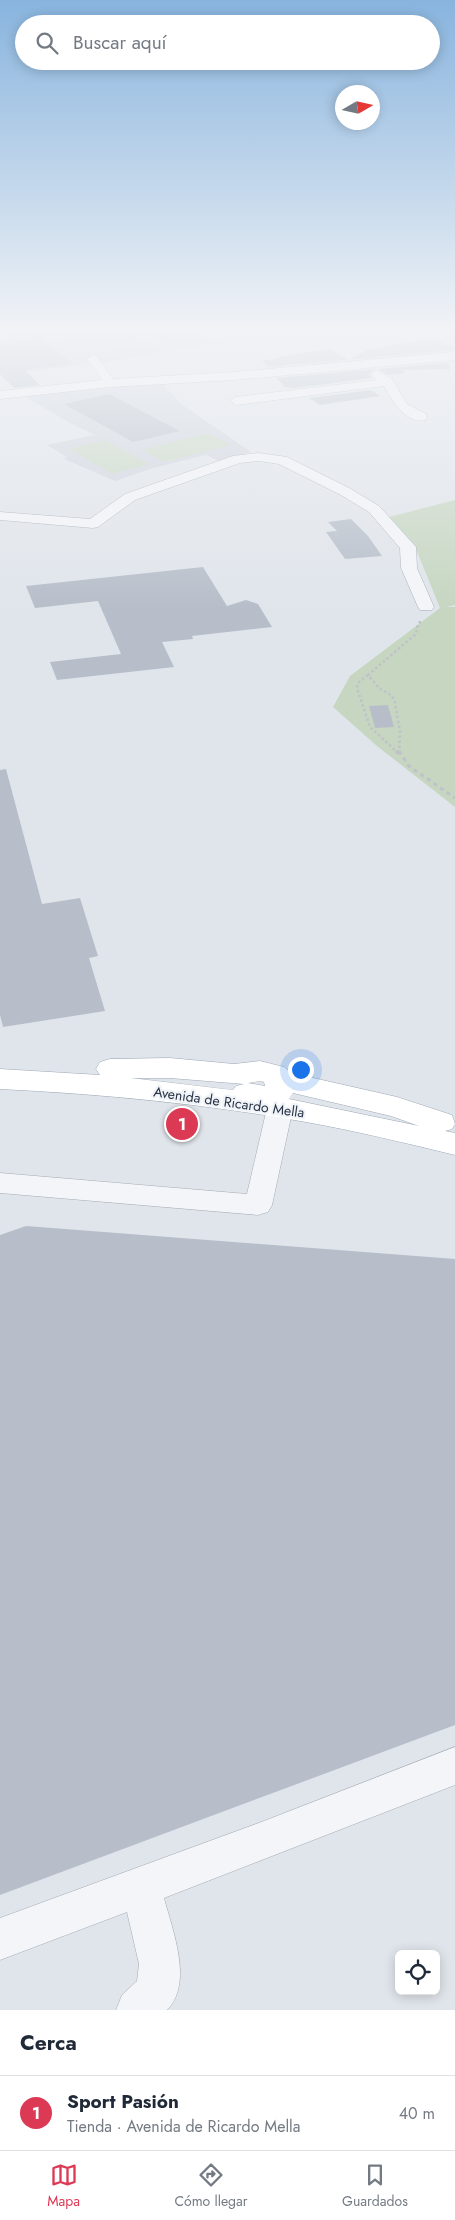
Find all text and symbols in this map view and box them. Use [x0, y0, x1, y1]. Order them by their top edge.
search box [15, 15, 440, 70]
icon: search [33, 29, 61, 57]
text: Buscar aquí [73, 29, 167, 56]
north arrow [335, 85, 380, 130]
your location [288, 1057, 314, 1083]
street label: Avenida de Ricardo Mella [152, 1082, 306, 1122]
pin: 1 [166, 1105, 198, 1143]
map controls [395, 1950, 440, 1995]
button: locate [395, 1950, 440, 1995]
text: Cerca [20, 2028, 77, 2058]
text: Sport Pasión [67, 2088, 179, 2115]
text: 1 [32, 2102, 40, 2125]
text: 40 m [399, 2102, 435, 2125]
text: Tienda · Avenida de Ricardo Mella [67, 2115, 300, 2138]
tab: Mapa [47, 2161, 80, 2211]
tab: Cómo llegar [174, 2161, 248, 2211]
tab: Guardados [342, 2161, 408, 2211]

